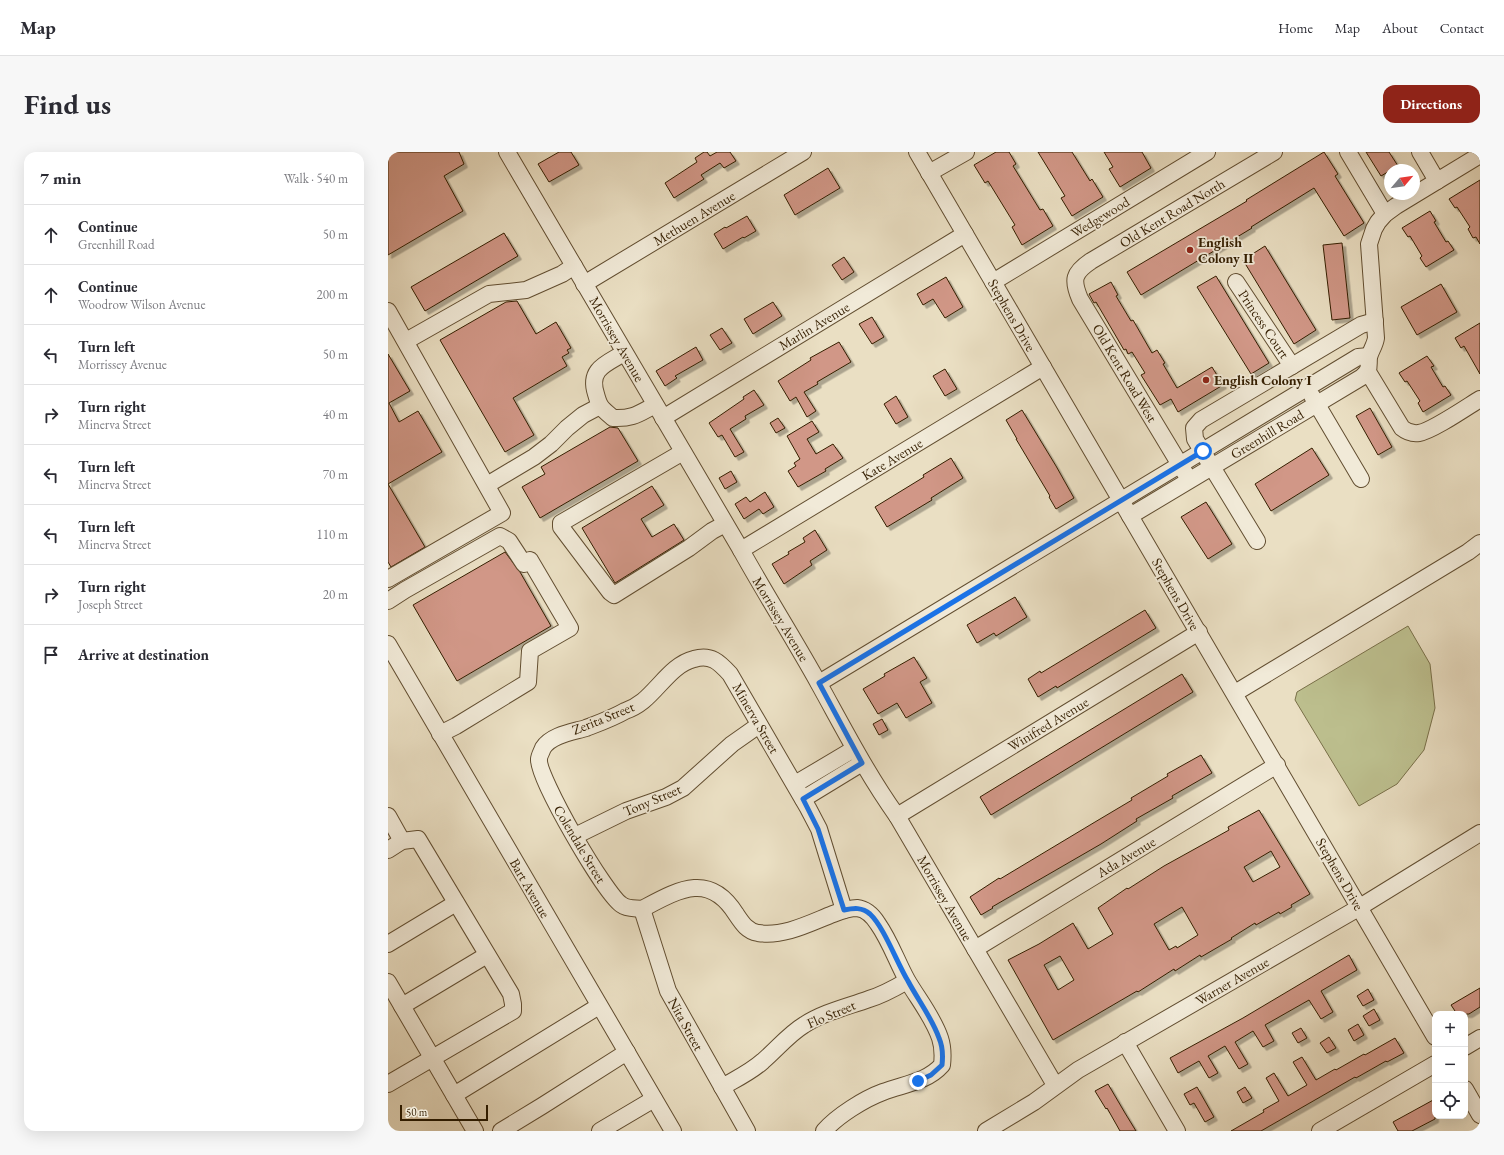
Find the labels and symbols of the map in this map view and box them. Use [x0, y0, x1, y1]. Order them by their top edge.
north arrow [1384, 164, 1420, 200]
street label: Old Kent Road North [1116, 174, 1228, 252]
street label: Methuen Avenue [650, 186, 739, 250]
street label: Wedgewood [1067, 192, 1134, 242]
place label: English Colony II [1198, 233, 1253, 267]
marker: English Colony II [1185, 245, 1195, 255]
street label: Stephens Drive [984, 276, 1040, 355]
street label: Princess Court [1234, 286, 1294, 362]
street label: Morrissey Avenue [585, 293, 649, 385]
street label: Marlin Avenue [775, 297, 853, 354]
street label: Old Kent Road West [1089, 321, 1162, 426]
place label: English Colony I [1214, 371, 1312, 389]
marker: English Colony I [1201, 375, 1211, 385]
street label: Greenhill Road [1227, 405, 1308, 463]
street label: Kate Avenue [858, 434, 926, 484]
route start [1194, 442, 1212, 460]
street label: Stephens Drive [1148, 555, 1204, 634]
street label: Morrissey Avenue [749, 573, 814, 665]
street label: Minerva Street [729, 679, 784, 757]
street label: Winifred Avenue [1004, 692, 1092, 755]
street label: Zerita Street [569, 697, 637, 739]
street label: Tony Street [620, 779, 684, 820]
street label: Colendale Street [550, 802, 611, 887]
street label: Ada Avenue [1093, 832, 1159, 882]
street label: Stephens Drive [1312, 835, 1368, 914]
street label: Morrissey Avenue [913, 852, 977, 944]
street label: Bart Avenue [506, 855, 555, 921]
street label: Warner Avenue [1192, 952, 1273, 1009]
street label: Nita Street [664, 994, 708, 1054]
street label: Flo Street [804, 996, 859, 1032]
route end [909, 1072, 927, 1090]
scale bar [400, 1103, 488, 1122]

